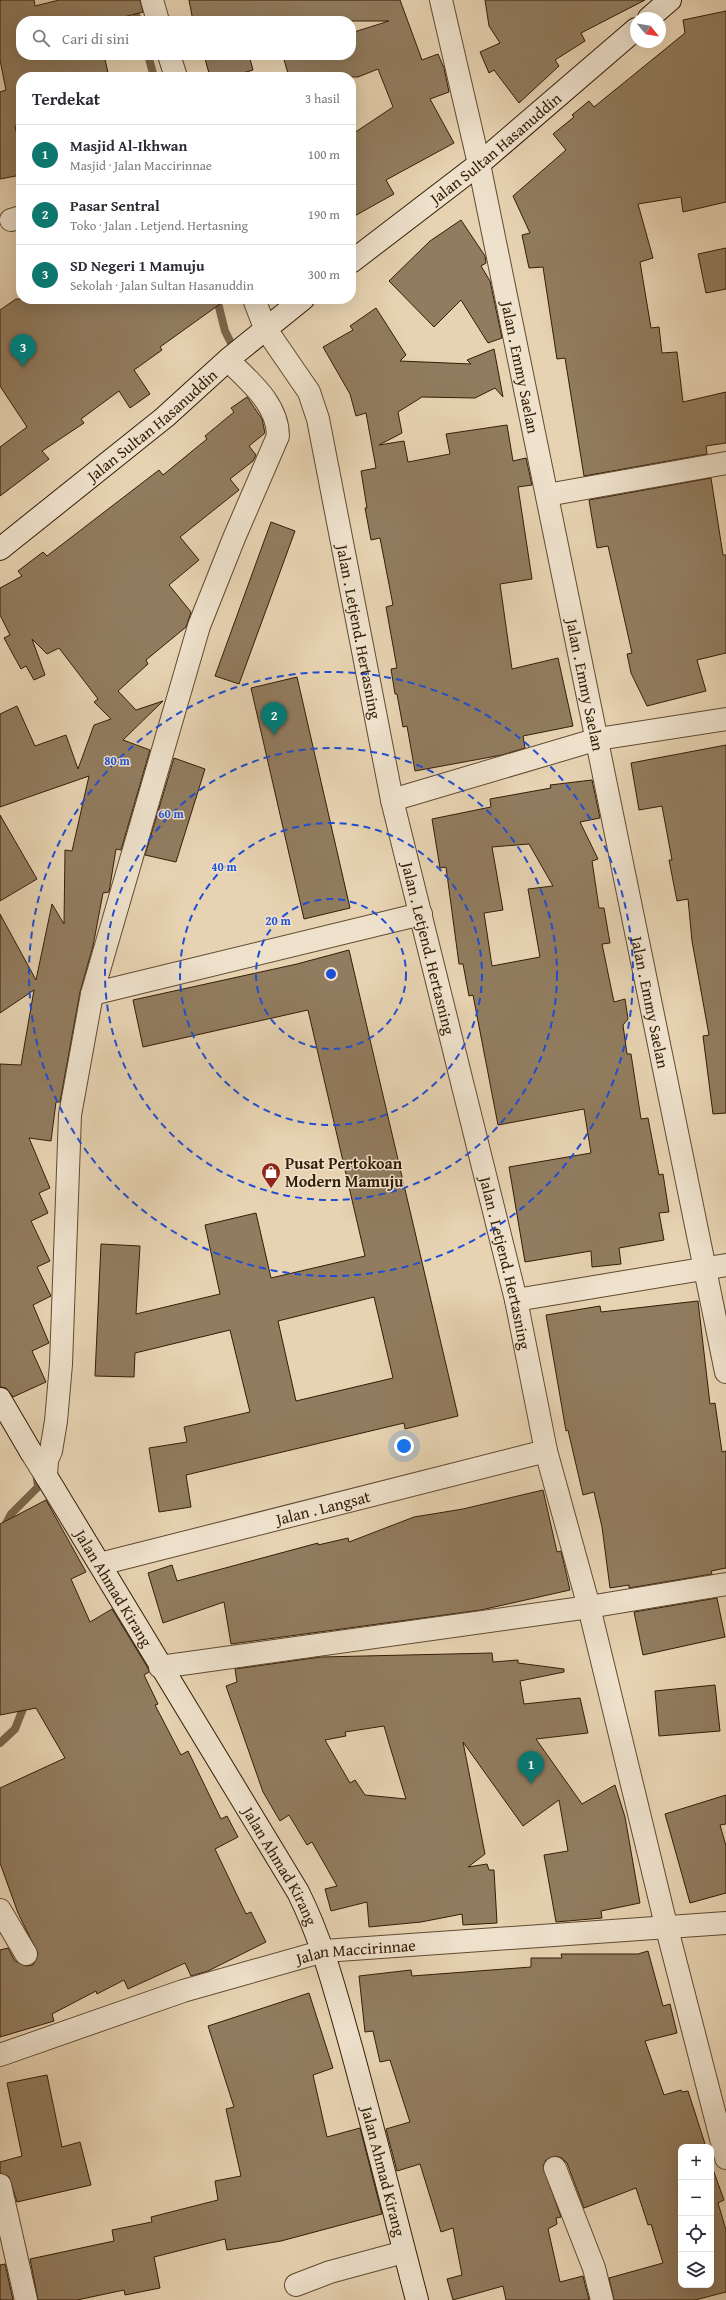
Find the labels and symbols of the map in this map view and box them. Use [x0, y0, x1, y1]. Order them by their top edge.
north arrow [630, 12, 666, 48]
street label: Jalan Sultan Hasanuddin [423, 86, 566, 211]
street label: Jalan . Emmy Saelan [495, 297, 546, 436]
pin: 3 [10, 334, 36, 367]
street label: Jalan Sultan Hasanuddin [80, 363, 223, 488]
street label: Jalan . Letjend. Hertasning [330, 541, 388, 721]
street label: Jalan . Emmy Saelan [560, 615, 611, 753]
pin: 2 [261, 702, 287, 735]
text: 80 m [104, 752, 130, 769]
text: 60 m [158, 805, 184, 822]
street label: Jalan . Letjend. Hertasning [395, 857, 462, 1037]
text: 40 m [211, 858, 237, 875]
text: 20 m [265, 912, 291, 929]
street label: Jalan . Emmy Saelan [625, 932, 676, 1071]
centre of rings [324, 967, 338, 981]
place label: Pusat Pertokoan Modern Mamuju [285, 1151, 404, 1193]
shop icon: Pusat Pertokoan Modern Mamuju [260, 1161, 282, 1189]
street label: Jalan . Letjend. Hertasning [473, 1172, 538, 1352]
your location [394, 1436, 414, 1456]
street label: Jalan . Langsat [271, 1484, 373, 1531]
street label: Jalan Ahmad Kirang [68, 1523, 159, 1651]
pin: 1 [518, 1751, 544, 1784]
street label: Jalan Ahmad Kirang [236, 1800, 324, 1929]
street label: Jalan Maccirinnae [291, 1933, 417, 1971]
street label: Jalan Ahmad Kirang [355, 2102, 412, 2239]

